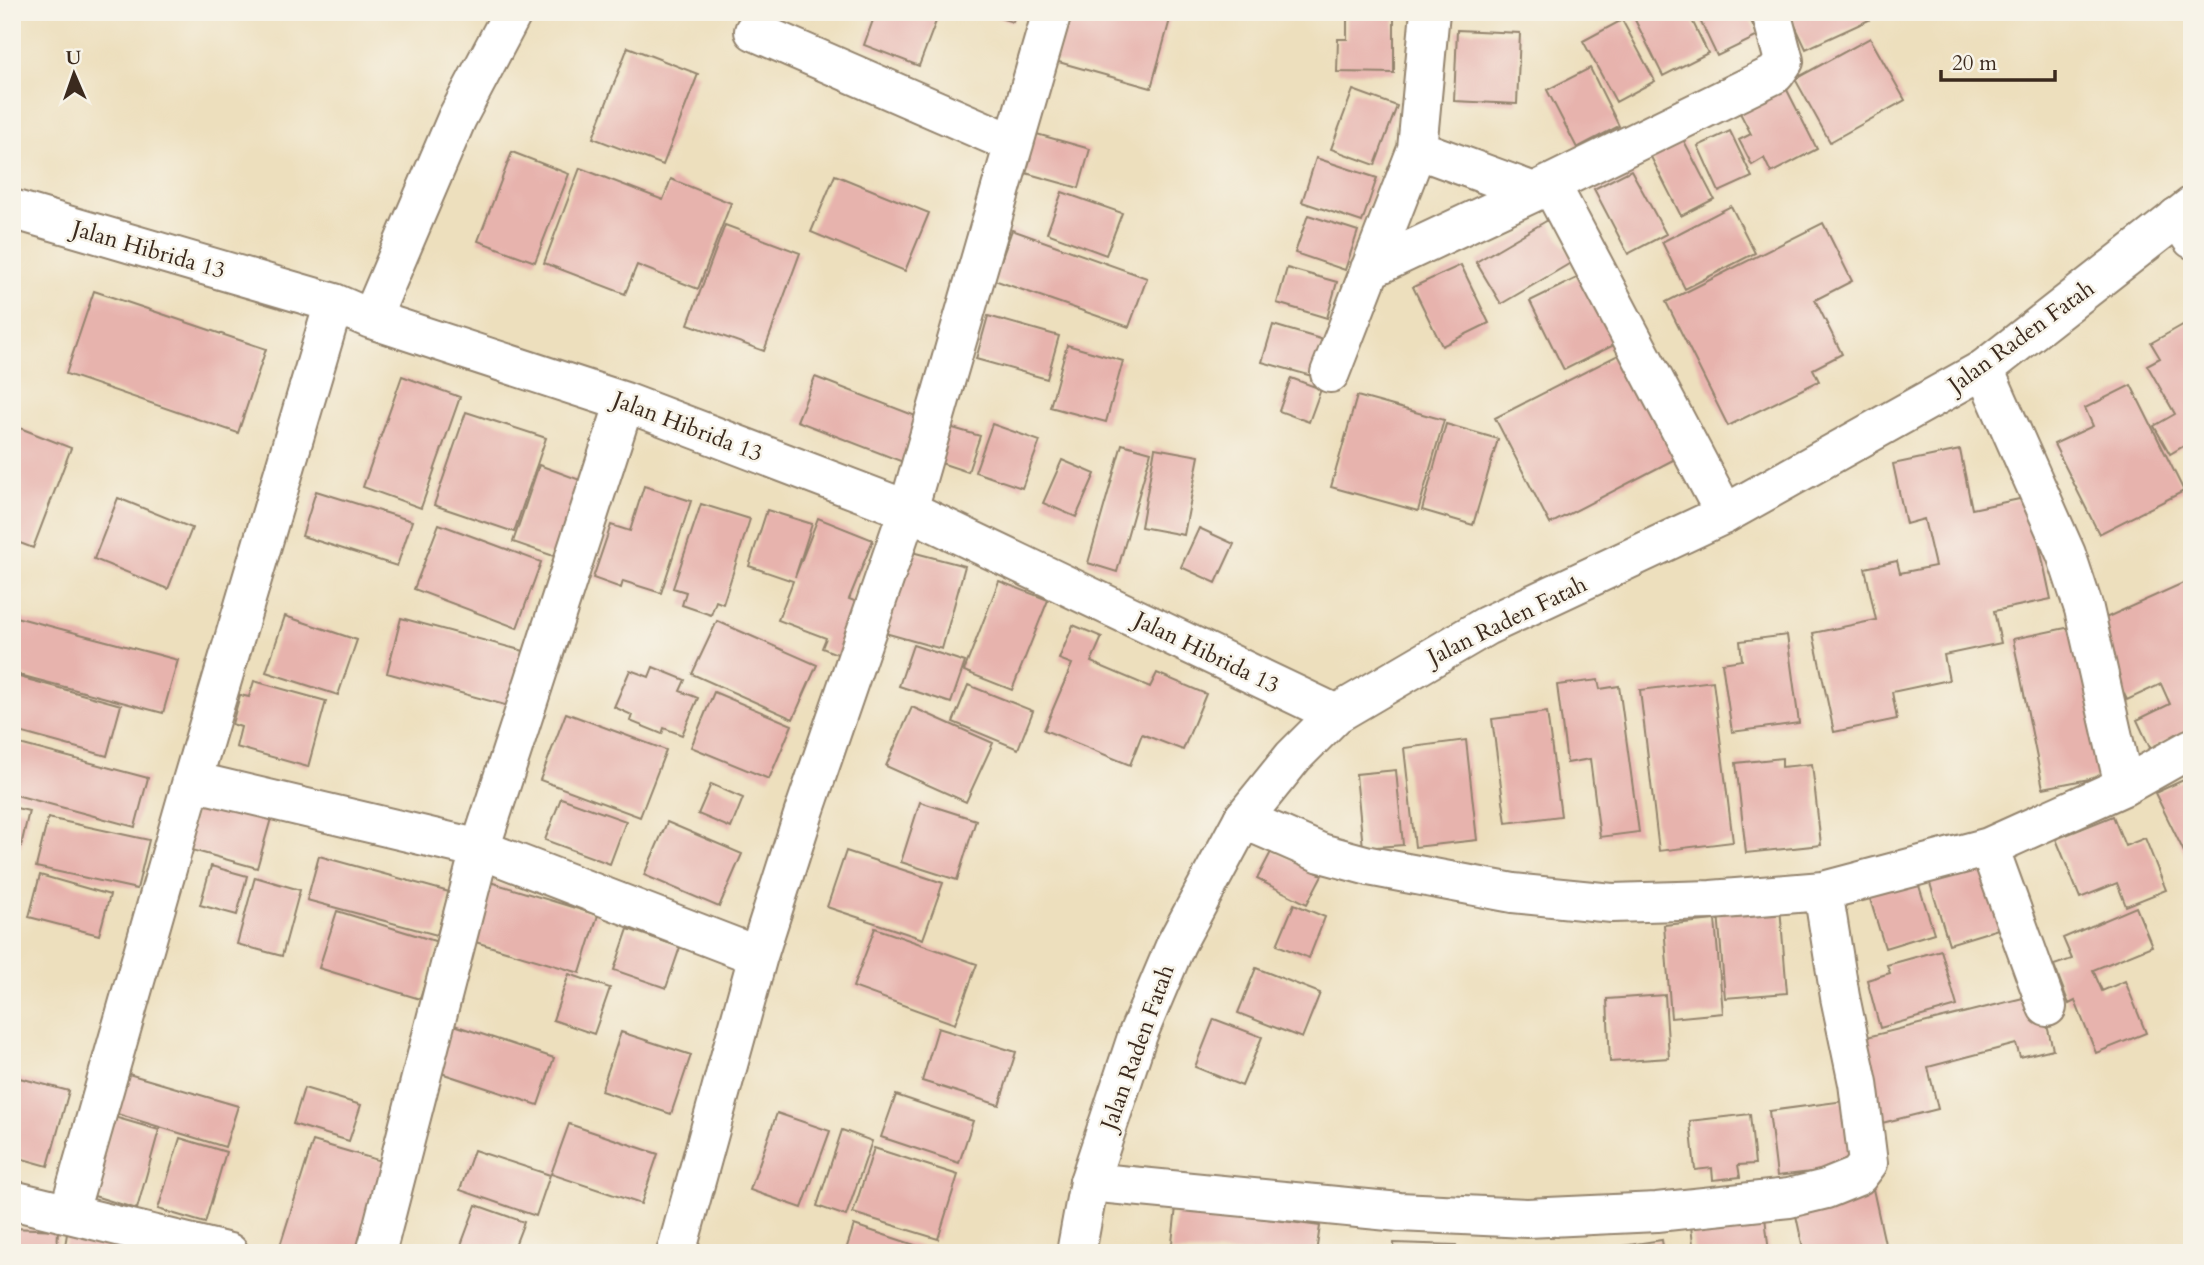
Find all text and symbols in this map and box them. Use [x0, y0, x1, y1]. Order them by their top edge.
north arrow [38, 38, 108, 108]
scale bar [1941, 38, 2055, 82]
text: U [65, 45, 82, 71]
text: 20 m [1952, 49, 1997, 78]
street label: Jalan Hibrida 13 [66, 212, 229, 286]
street label: Jalan Raden Fatah [1940, 273, 2101, 402]
street label: Jalan Hibrida 13 [606, 383, 767, 469]
street label: Jalan Raden Fatah [1420, 568, 1592, 674]
street label: Jalan Hibrida 13 [1126, 603, 1284, 701]
street label: Jalan Raden Fatah [1092, 960, 1182, 1137]

